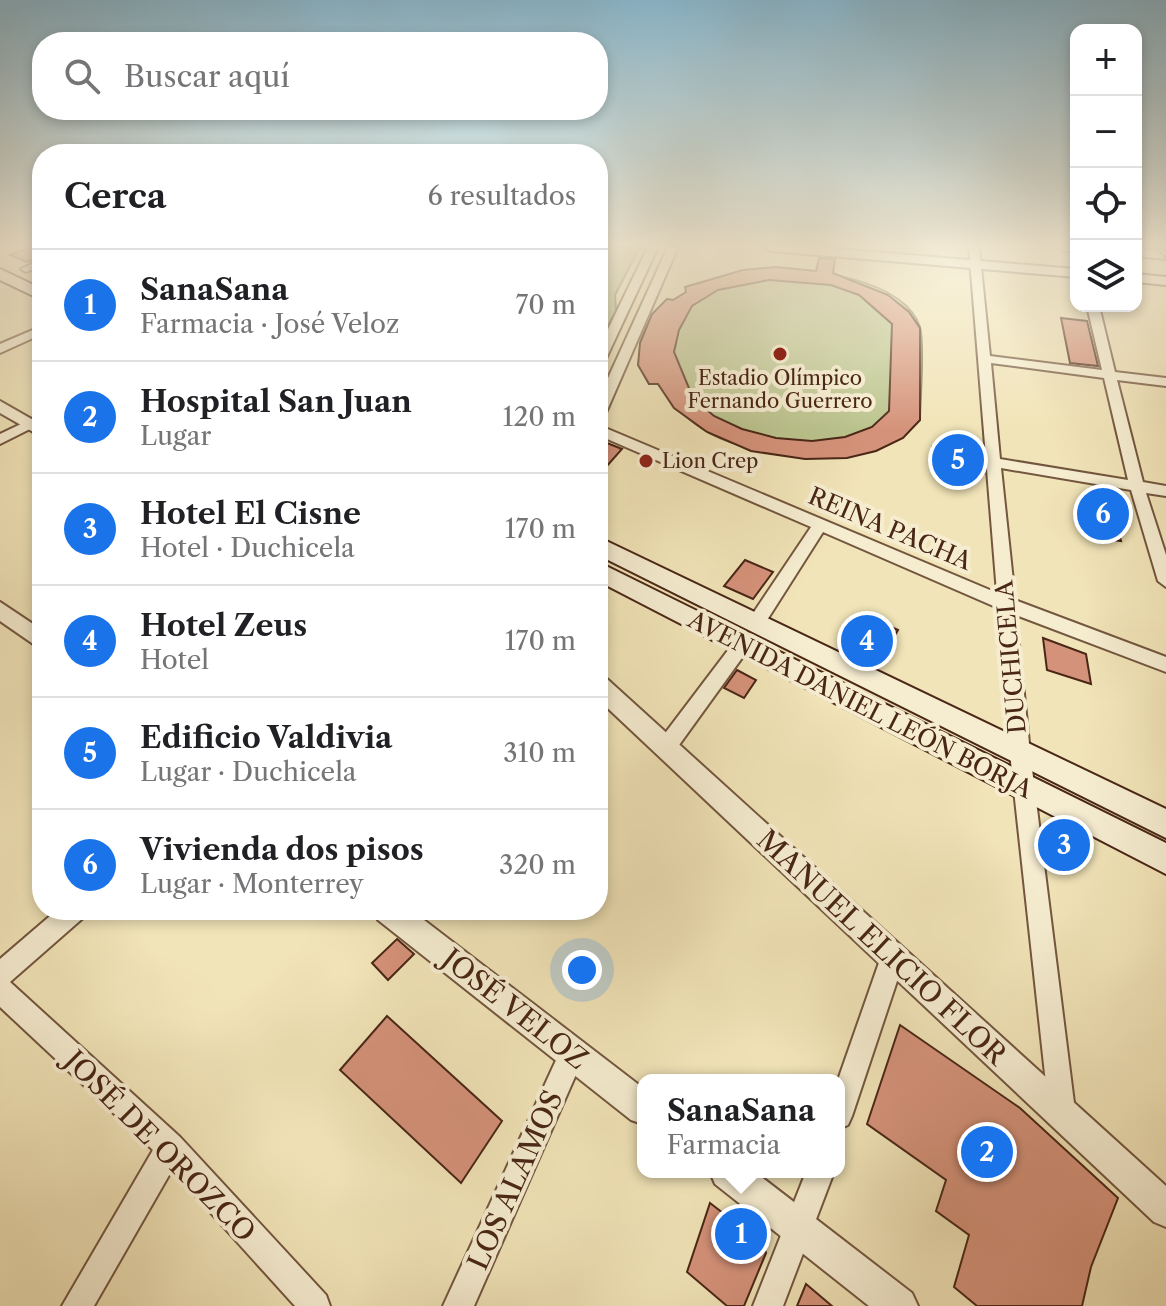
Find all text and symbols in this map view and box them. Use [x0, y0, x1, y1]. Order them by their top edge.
map controls [1070, 24, 1142, 312]
button: + [1070, 24, 1142, 96]
search box [32, 32, 608, 120]
icon: search [60, 54, 104, 98]
text: Buscar aquí [124, 58, 290, 95]
button: − [1070, 96, 1142, 168]
button: locate [1070, 168, 1142, 240]
text: Cerca [64, 175, 166, 217]
text: 6 resultados [428, 180, 576, 212]
button: layers [1070, 240, 1142, 312]
text: SanaSana [140, 271, 289, 308]
text: 1 [84, 289, 96, 321]
text: 70 m [516, 289, 576, 321]
text: Farmacia · José Veloz [140, 308, 399, 340]
marker: Estadio Olímpico Fernando Guerrero [771, 345, 789, 363]
place label: Estadio Olímpico Fernando Guerrero [688, 366, 872, 413]
text: Hospital San Juan [140, 383, 412, 420]
text: 2 [82, 401, 98, 433]
text: 120 m [502, 401, 576, 433]
text: Lugar [140, 420, 211, 452]
pin: 5 [932, 430, 984, 490]
place label: Lion Crep [662, 449, 758, 473]
marker: Lion Crep [637, 452, 655, 470]
street label: REINA PACHA [804, 481, 977, 576]
pin: 6 [1077, 484, 1129, 544]
text: Hotel El Cisne [140, 495, 361, 532]
text: 3 [83, 513, 97, 545]
text: 170 m [505, 513, 576, 545]
text: Hotel · Duchicela [140, 532, 355, 564]
street label: DUCHICELA [989, 578, 1032, 735]
street label: AVENIDA DANIEL LEÓN BORJA [682, 603, 1039, 805]
text: Hotel Zeus [140, 607, 307, 644]
pin: 4 [841, 611, 893, 671]
text: 4 [82, 625, 98, 657]
text: 170 m [505, 625, 576, 657]
text: Hotel [140, 644, 209, 676]
text: Edificio Valdivia [140, 719, 392, 756]
text: 5 [83, 737, 97, 769]
text: 310 m [503, 737, 576, 769]
text: Lugar · Duchicela [140, 756, 357, 788]
pin: 3 [1038, 815, 1090, 875]
street label: MANUEL ELICIO FLOR [750, 823, 1015, 1073]
text: Vivienda dos pisos [140, 831, 424, 868]
text: 6 [82, 849, 98, 881]
text: 320 m [499, 849, 576, 881]
text: Lugar · Monterrey [140, 868, 364, 900]
street label: JOSÉ VELOZ [432, 939, 595, 1076]
your location [562, 950, 602, 990]
street label: JOSÉ DE OROZCO [55, 1041, 263, 1249]
popup [637, 1074, 845, 1178]
street label: LOS ALAMOS [460, 1085, 570, 1275]
text: SanaSana [667, 1092, 815, 1129]
pin: 2 [961, 1122, 1013, 1182]
text: Farmacia [667, 1129, 780, 1161]
pin: 1 [715, 1204, 767, 1264]

